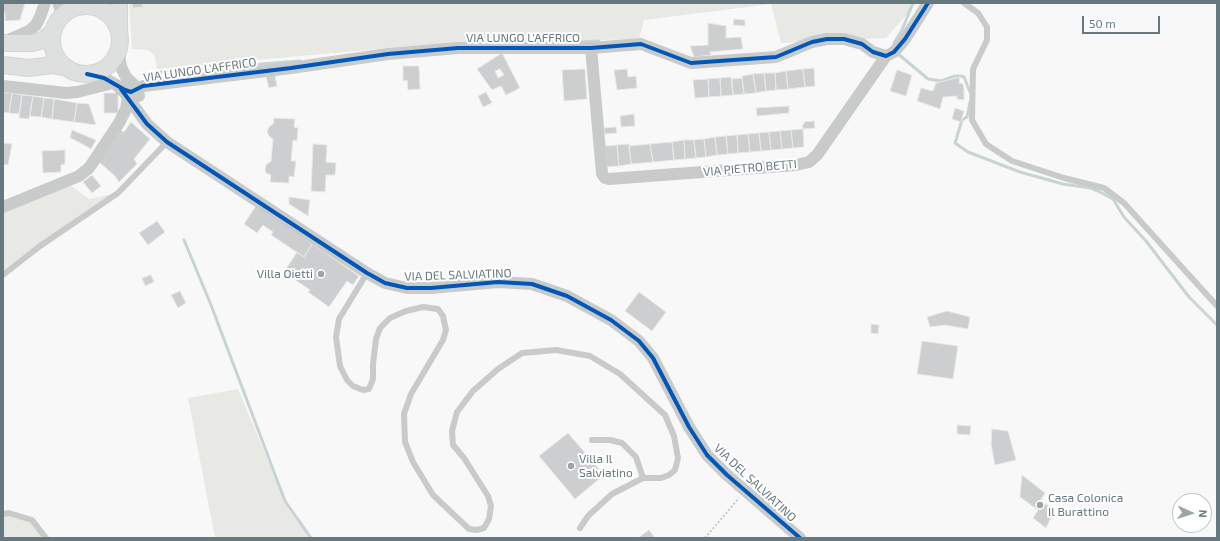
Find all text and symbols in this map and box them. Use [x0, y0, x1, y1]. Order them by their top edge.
scale bar [1084, 8, 1162, 34]
text: 50 m [1089, 16, 1116, 30]
street label: VIA LUNGO L'AFFRICO [466, 31, 580, 45]
street label: VIA LUNGO L'AFFRICO [142, 55, 258, 85]
street label: VIA PIETRO BETTI [703, 157, 797, 179]
street label: VIA DEL SALVIATINO [404, 266, 512, 284]
place label: Villa Oietti [257, 267, 313, 281]
marker: Villa Oietti [316, 269, 326, 279]
street label: VIA DEL SALVIATINO [711, 441, 799, 525]
place label: Villa Il Salviatino [579, 452, 633, 480]
marker: Villa Il Salviatino [566, 461, 576, 471]
place label: Casa Colonica Il Burattino [1048, 491, 1123, 519]
north arrow [1172, 493, 1212, 533]
marker: Casa Colonica Il Burattino [1035, 500, 1045, 510]
text: N [1197, 509, 1210, 518]

